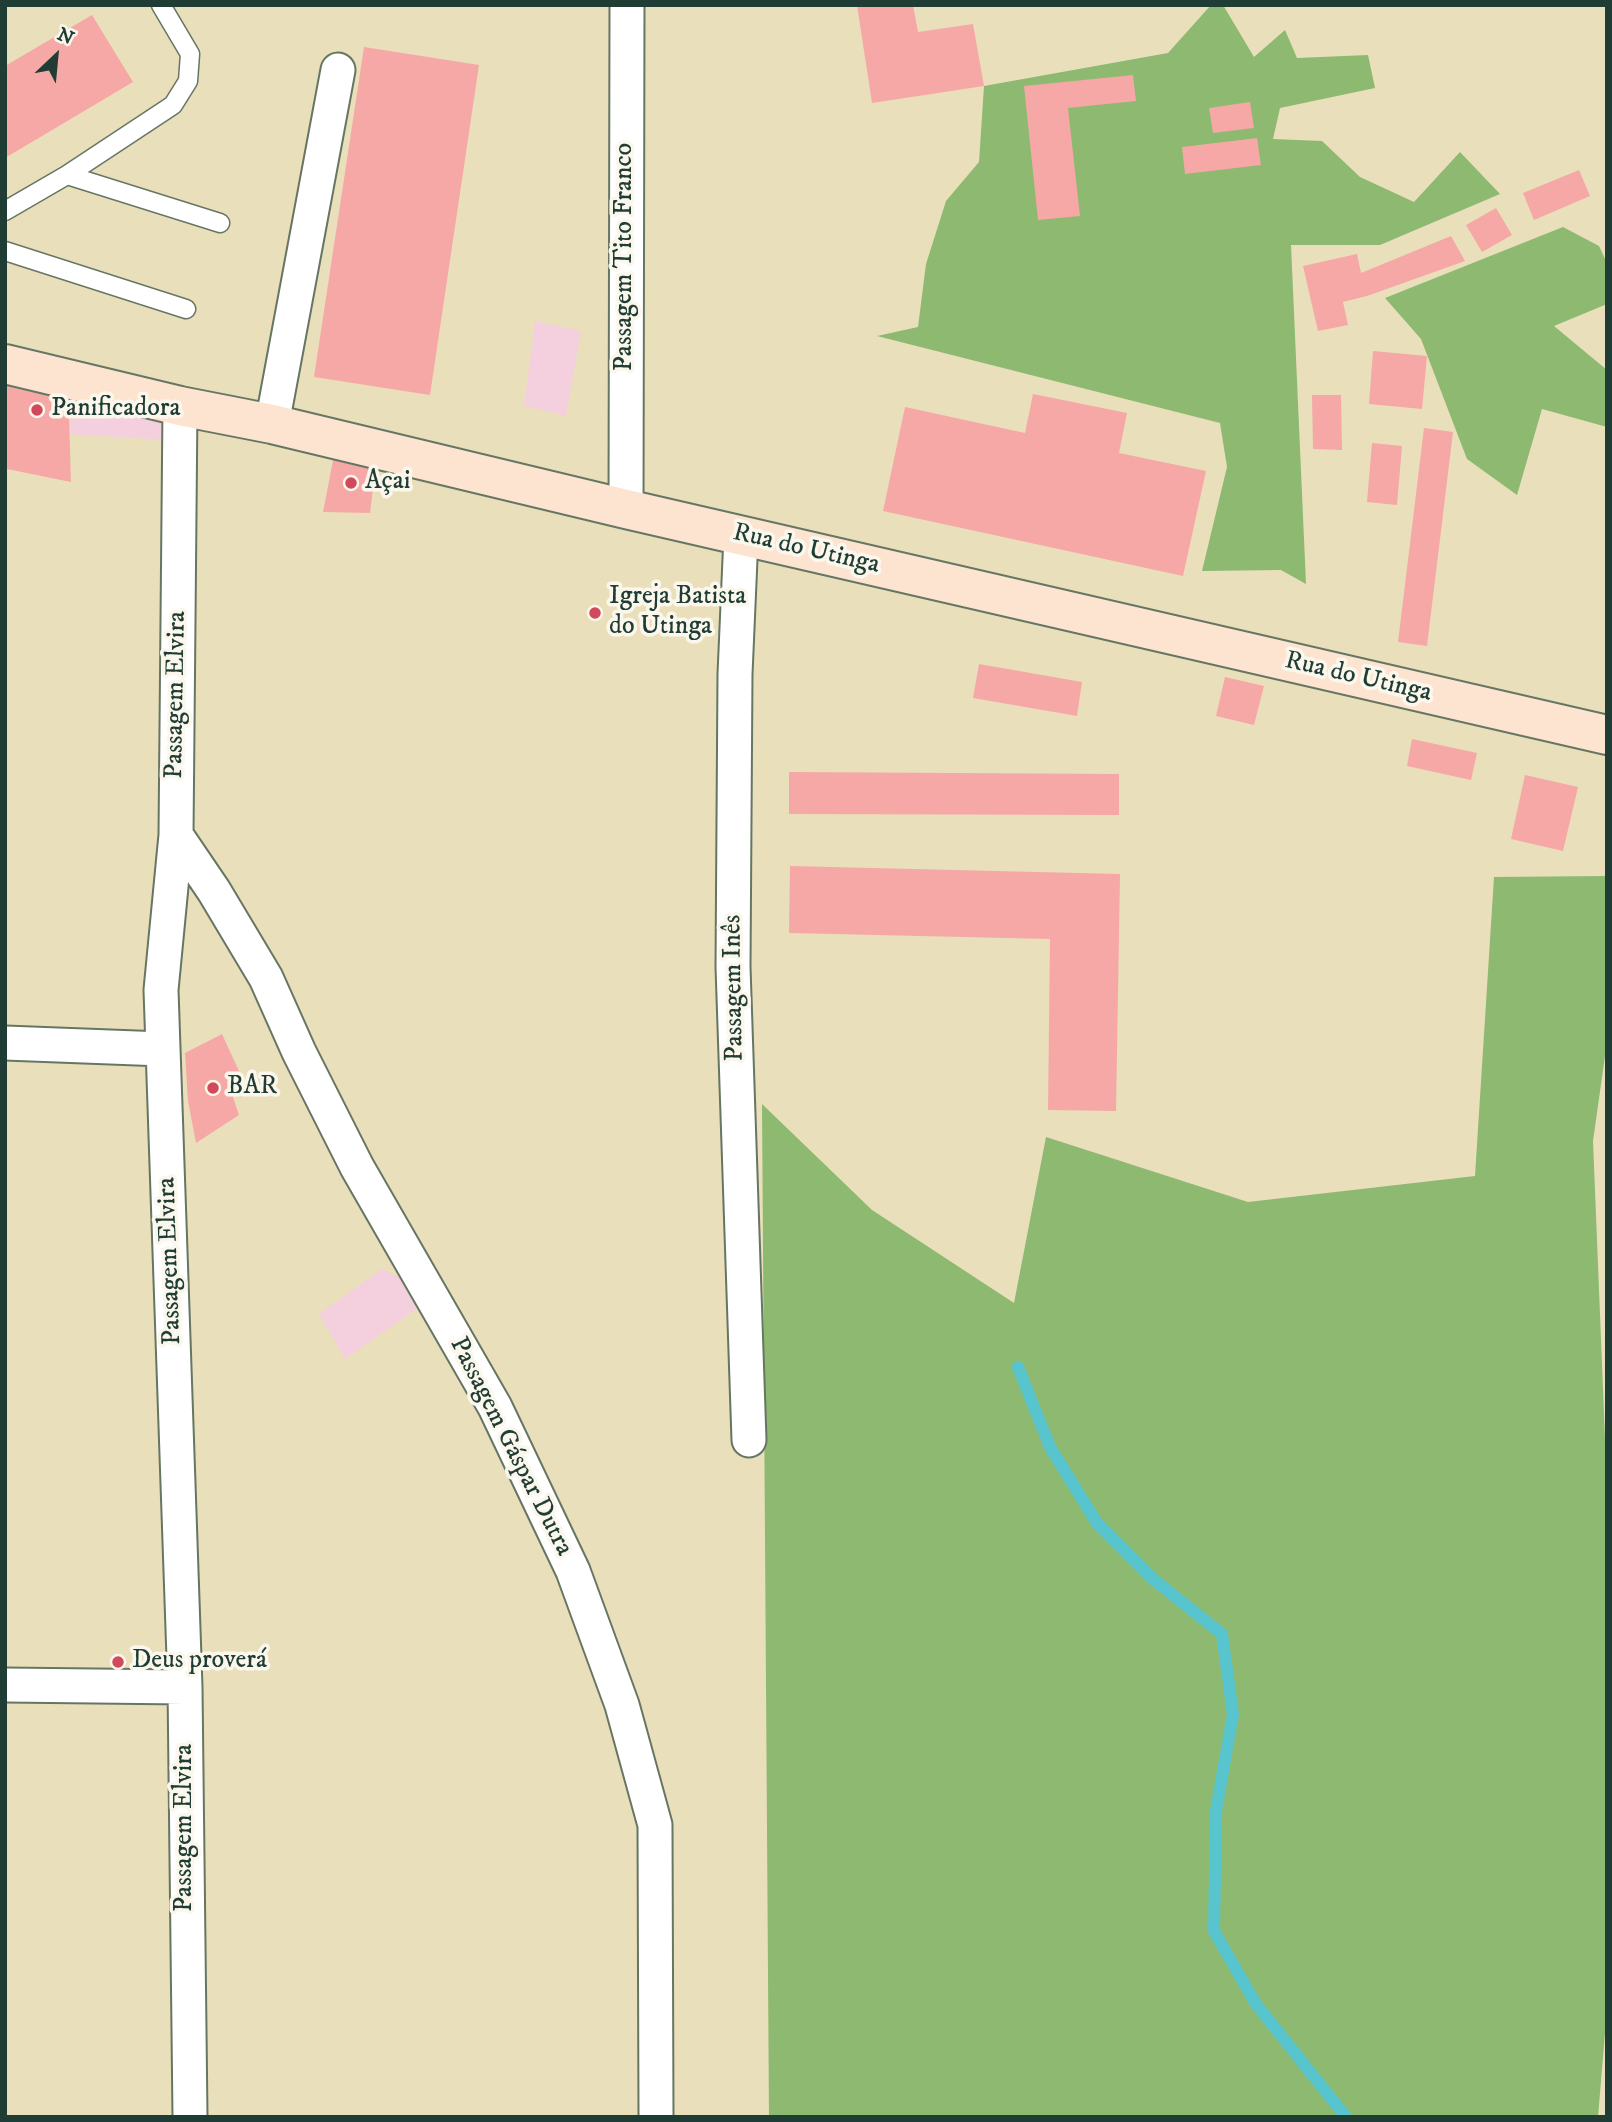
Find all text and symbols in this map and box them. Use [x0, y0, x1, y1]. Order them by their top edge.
north arrow [21, 21, 91, 91]
text: N [53, 23, 77, 50]
street label: Passagem Tito Franco [610, 143, 642, 371]
place label: Panificadora [51, 394, 181, 426]
marker: Panificadora [29, 402, 45, 418]
place label: Açai [365, 467, 410, 499]
marker: Açai [343, 475, 359, 491]
street label: Rua do Utinga [730, 518, 882, 582]
place label: Igreja Batista do Utinga [609, 582, 746, 644]
marker: Igreja Batista do Utinga [587, 605, 603, 621]
street label: Passagem Elvira [160, 611, 194, 779]
street label: Rua do Utinga [1282, 646, 1434, 710]
street label: Passagem Inês [718, 914, 752, 1062]
place label: BAR [227, 1072, 277, 1104]
marker: BAR [205, 1080, 221, 1096]
street label: Passagem Elvira [152, 1177, 190, 1345]
street label: Passagem Gáspar Dutra [441, 1332, 579, 1562]
place label: Deus proverá [132, 1646, 267, 1678]
marker: Deus proverá [110, 1654, 126, 1670]
street label: Passagem Elvira [170, 1744, 202, 1912]

